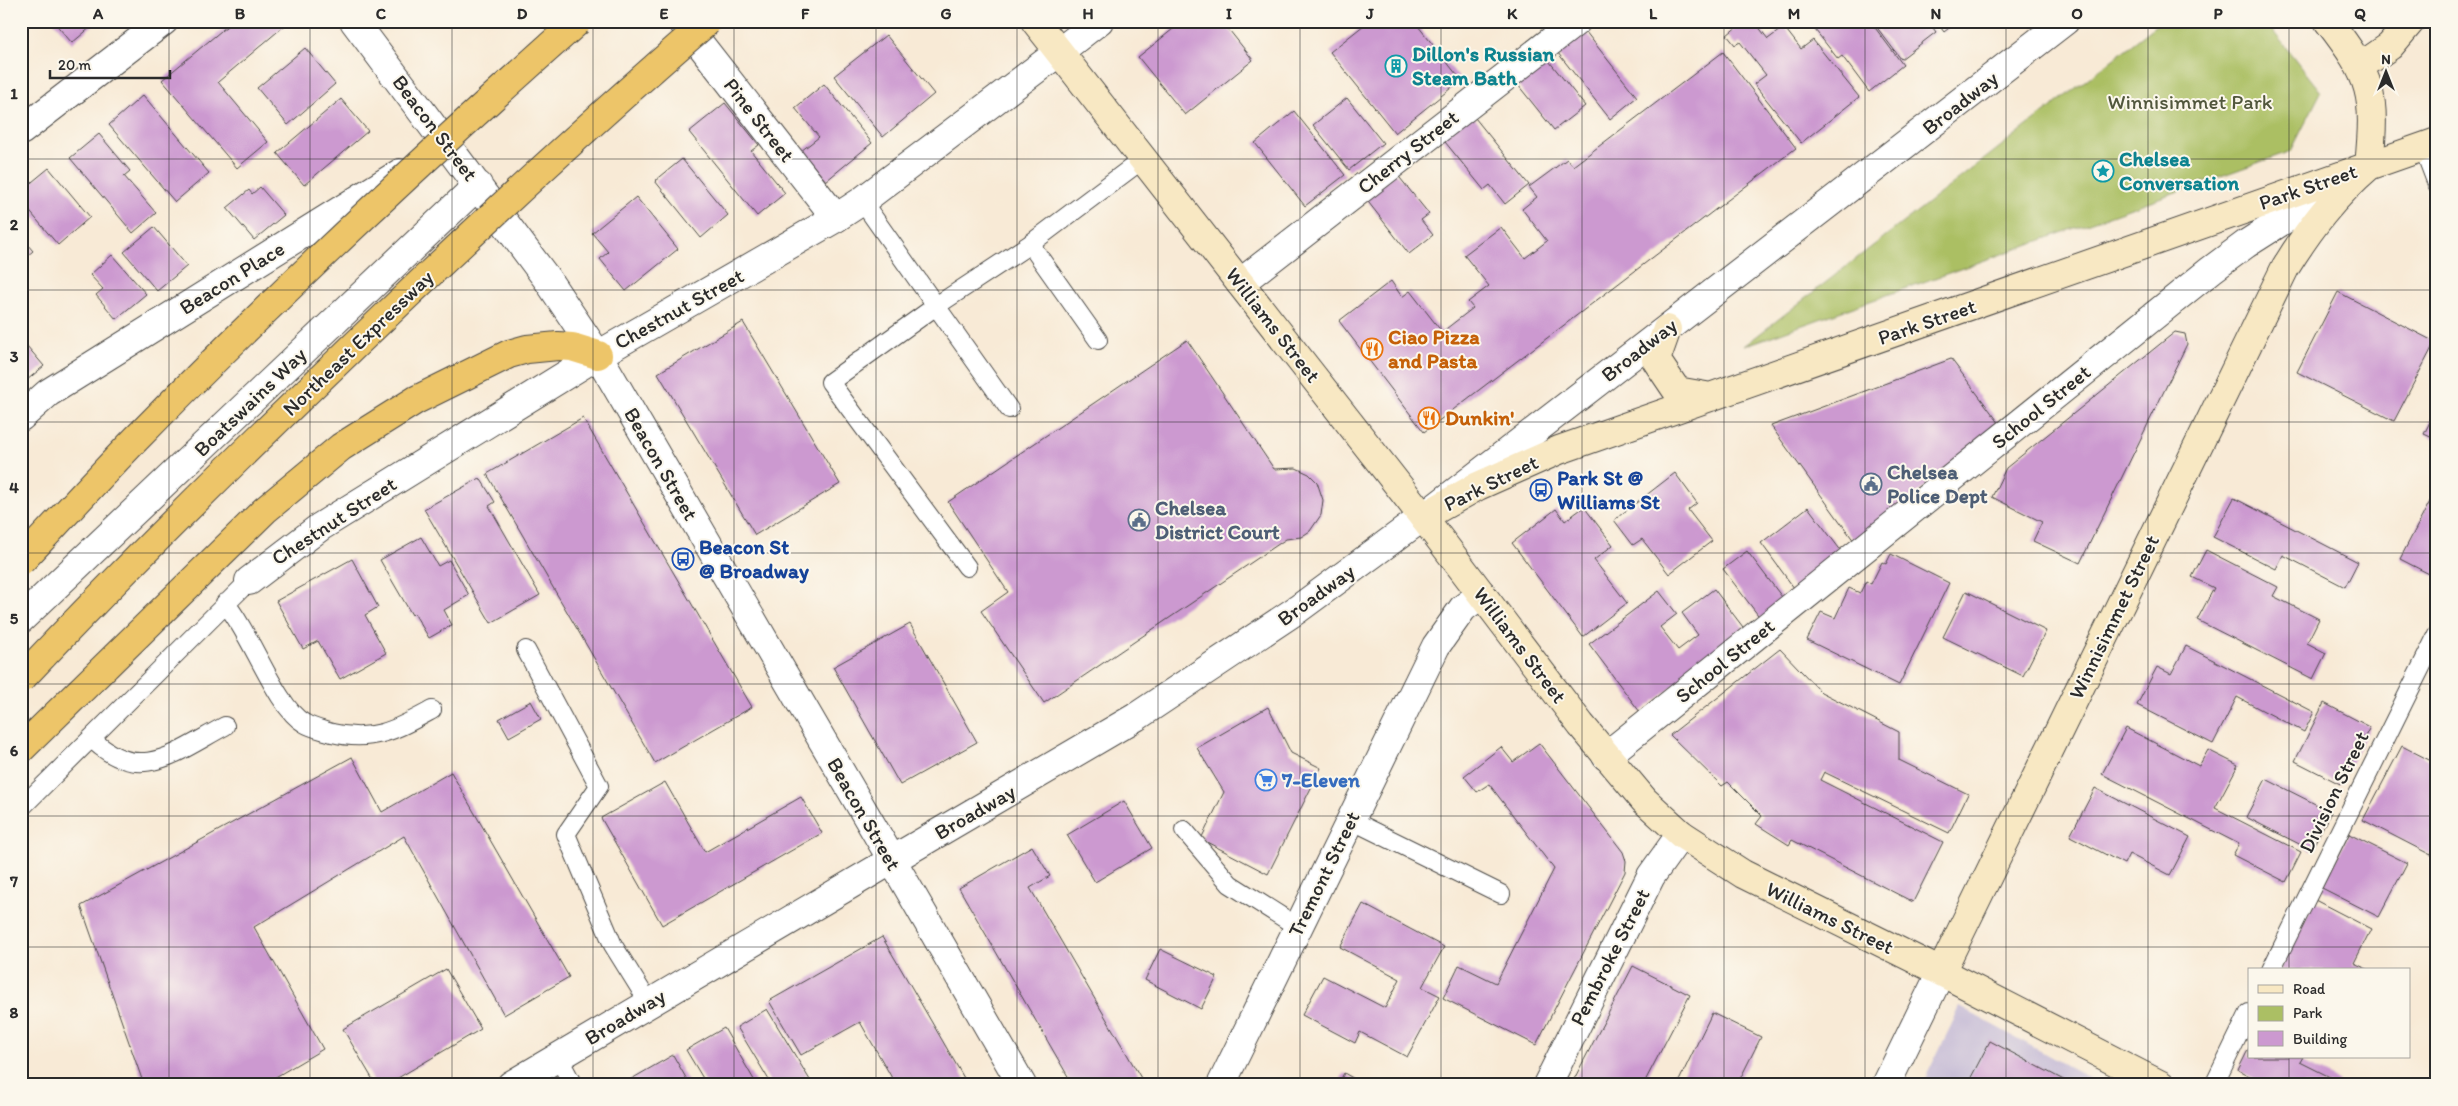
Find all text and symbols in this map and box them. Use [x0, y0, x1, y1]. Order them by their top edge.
text: A [92, 4, 104, 23]
text: B [235, 4, 246, 23]
text: C [376, 4, 387, 23]
text: D [517, 4, 528, 23]
text: E [660, 4, 669, 23]
text: F [801, 4, 810, 23]
text: G [940, 4, 952, 23]
text: H [1082, 4, 1094, 23]
text: I [1226, 4, 1232, 23]
text: J [1365, 4, 1374, 23]
text: K [1507, 4, 1518, 23]
text: L [1649, 4, 1658, 23]
text: M [1788, 4, 1800, 23]
text: N [1931, 4, 1941, 23]
text: O [2071, 4, 2083, 23]
text: P [2213, 4, 2223, 23]
text: Q [2354, 4, 2366, 23]
place label: Dillon's Russian Steam Bath [1412, 41, 1555, 90]
scale bar [50, 48, 170, 80]
north arrow [2360, 48, 2410, 98]
text: N [2381, 51, 2391, 68]
building icon: Dillon's Russian Steam Bath [1384, 54, 1408, 78]
text: 20 m [58, 56, 92, 74]
street label: Broadway [1917, 65, 2003, 140]
street label: Beacon Street [387, 70, 483, 186]
street label: Pine Street [719, 73, 800, 167]
text: 1 [10, 84, 18, 103]
park label: Winnisimmet Park [2107, 89, 2273, 114]
street label: Cherry Street [1352, 104, 1463, 199]
place label: Chelsea Conversation [2119, 146, 2239, 195]
street label: Park Street [2256, 158, 2360, 215]
place icon: Chelsea Conversation [2091, 159, 2115, 183]
text: 2 [10, 215, 19, 234]
street label: Beacon Place [175, 235, 289, 320]
street label: Williams Street [1221, 262, 1326, 387]
street label: Chestnut Street [610, 263, 748, 354]
street label: Northeast Expressway [277, 264, 438, 421]
street label: Park Street [1875, 293, 1979, 350]
street label: Broadway [1596, 312, 1682, 387]
place label: Ciao Pizza and Pasta [1388, 324, 1480, 373]
restaurant icon: Ciao Pizza and Pasta [1360, 337, 1384, 361]
street label: Boatswains Way [188, 342, 311, 462]
text: 3 [10, 347, 19, 366]
street label: School Street [1986, 359, 2095, 454]
street label: Beacon Street [619, 403, 704, 525]
place label: Dunkin' [1445, 405, 1514, 430]
restaurant icon: Dunkin' [1417, 406, 1441, 430]
street label: Park Street [1439, 449, 1542, 516]
place label: Chelsea Police Dept [1887, 459, 1988, 509]
place label: Park St @ Williams St [1557, 465, 1660, 514]
street label: Chestnut Street [267, 471, 401, 570]
public building icon: Chelsea Police Dept [1859, 472, 1883, 496]
text: 4 [9, 478, 19, 497]
bus stop icon: Park St @ Williams St [1529, 478, 1553, 502]
place label: Chelsea District Court [1155, 495, 1280, 544]
public building icon: Chelsea District Court [1127, 508, 1151, 532]
street label: Winnisimmet Street [2063, 531, 2164, 703]
place label: Beacon St @ Broadway [699, 534, 809, 584]
bus stop icon: Beacon St @ Broadway [671, 547, 695, 571]
street label: Broadway [1272, 558, 1359, 631]
street label: Williams Street [1469, 582, 1572, 708]
text: 5 [10, 609, 19, 628]
street label: School Street [1670, 613, 1779, 708]
street label: Division Street [2293, 727, 2374, 857]
text: 6 [10, 741, 19, 760]
street label: Beacon Street [822, 753, 907, 875]
place label: 7-Eleven [1281, 767, 1360, 792]
supermarket icon: 7-Eleven [1254, 768, 1278, 792]
street label: Broadway [930, 778, 1020, 845]
street label: Tremont Street [1282, 807, 1365, 941]
text: 7 [9, 872, 18, 891]
street label: Williams Street [1762, 876, 1898, 959]
street label: Pembroke Street [1564, 884, 1655, 1030]
legend [2248, 968, 2410, 1058]
text: Road [2293, 980, 2326, 998]
street label: Broadway [580, 983, 670, 1050]
text: 8 [10, 1003, 19, 1022]
text: Park [2293, 1004, 2323, 1022]
text: Building [2293, 1030, 2347, 1048]

